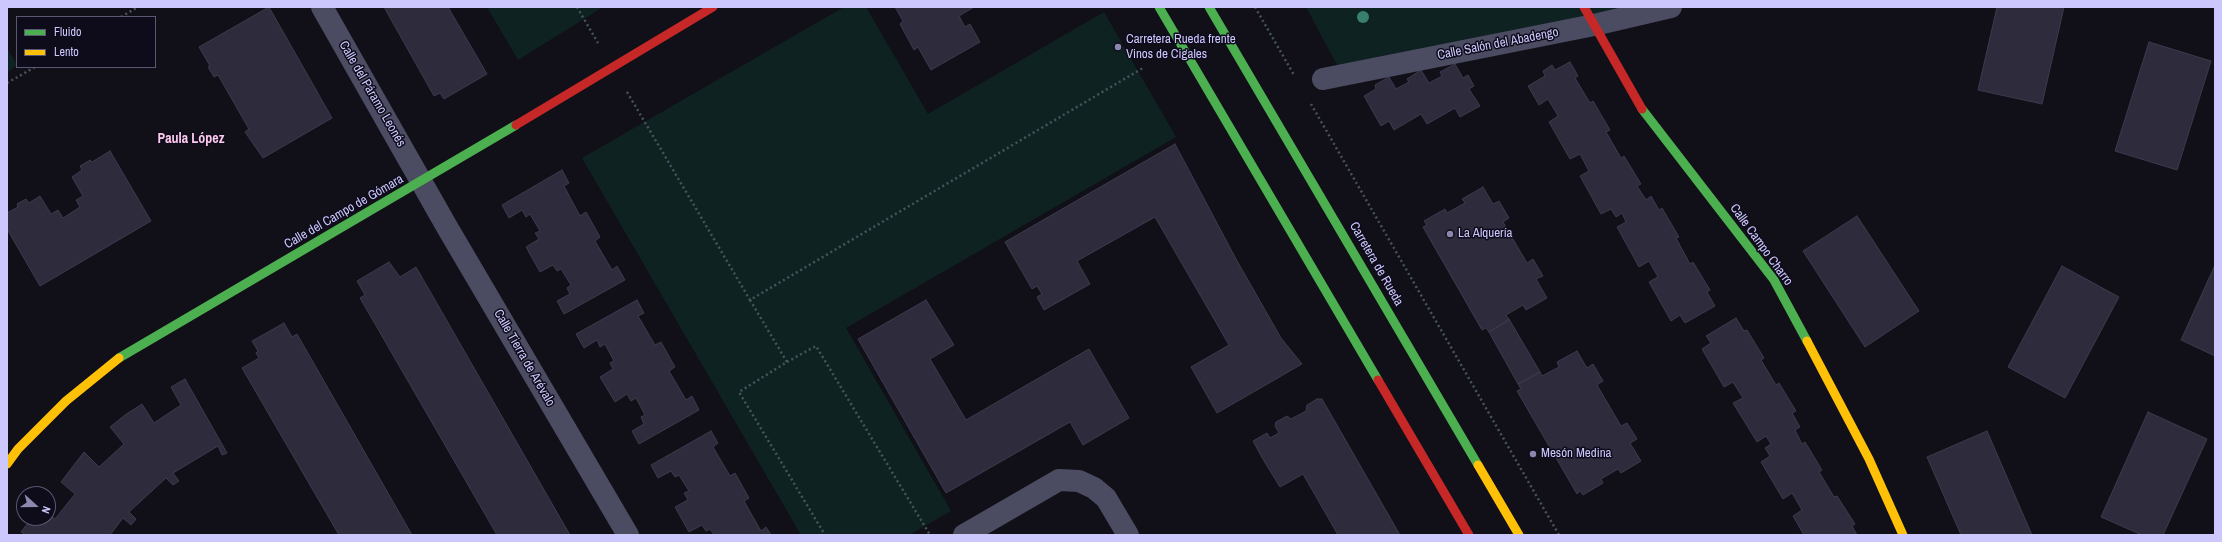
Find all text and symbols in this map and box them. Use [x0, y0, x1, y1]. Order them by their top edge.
legend [16, 16, 156, 68]
text: Fluido [54, 24, 81, 40]
street label: Calle Salón del Abadengo [1436, 25, 1560, 63]
place label: Carretera Rueda frente Vinos de Cigales [1126, 32, 1236, 63]
street label: Calle del Páramo Leonés [335, 38, 409, 150]
marker: Carretera Rueda frente Vinos de Cigales [1113, 42, 1123, 52]
text: Lento [54, 44, 79, 60]
district label: Paula López [158, 131, 224, 147]
street label: Calle del Campo de Gómara [282, 171, 406, 253]
street label: Calle Campo Charro [1726, 201, 1796, 289]
street label: Carretera de Rueda [1346, 219, 1406, 309]
place label: La Alquería [1458, 226, 1513, 242]
marker: La Alquería [1445, 229, 1455, 239]
street label: Calle Tierra de Arévalo [490, 307, 558, 409]
place label: Mesón Medina [1541, 446, 1612, 462]
marker: Mesón Medina [1528, 449, 1538, 459]
north arrow [16, 486, 56, 526]
text: N [39, 504, 54, 515]

